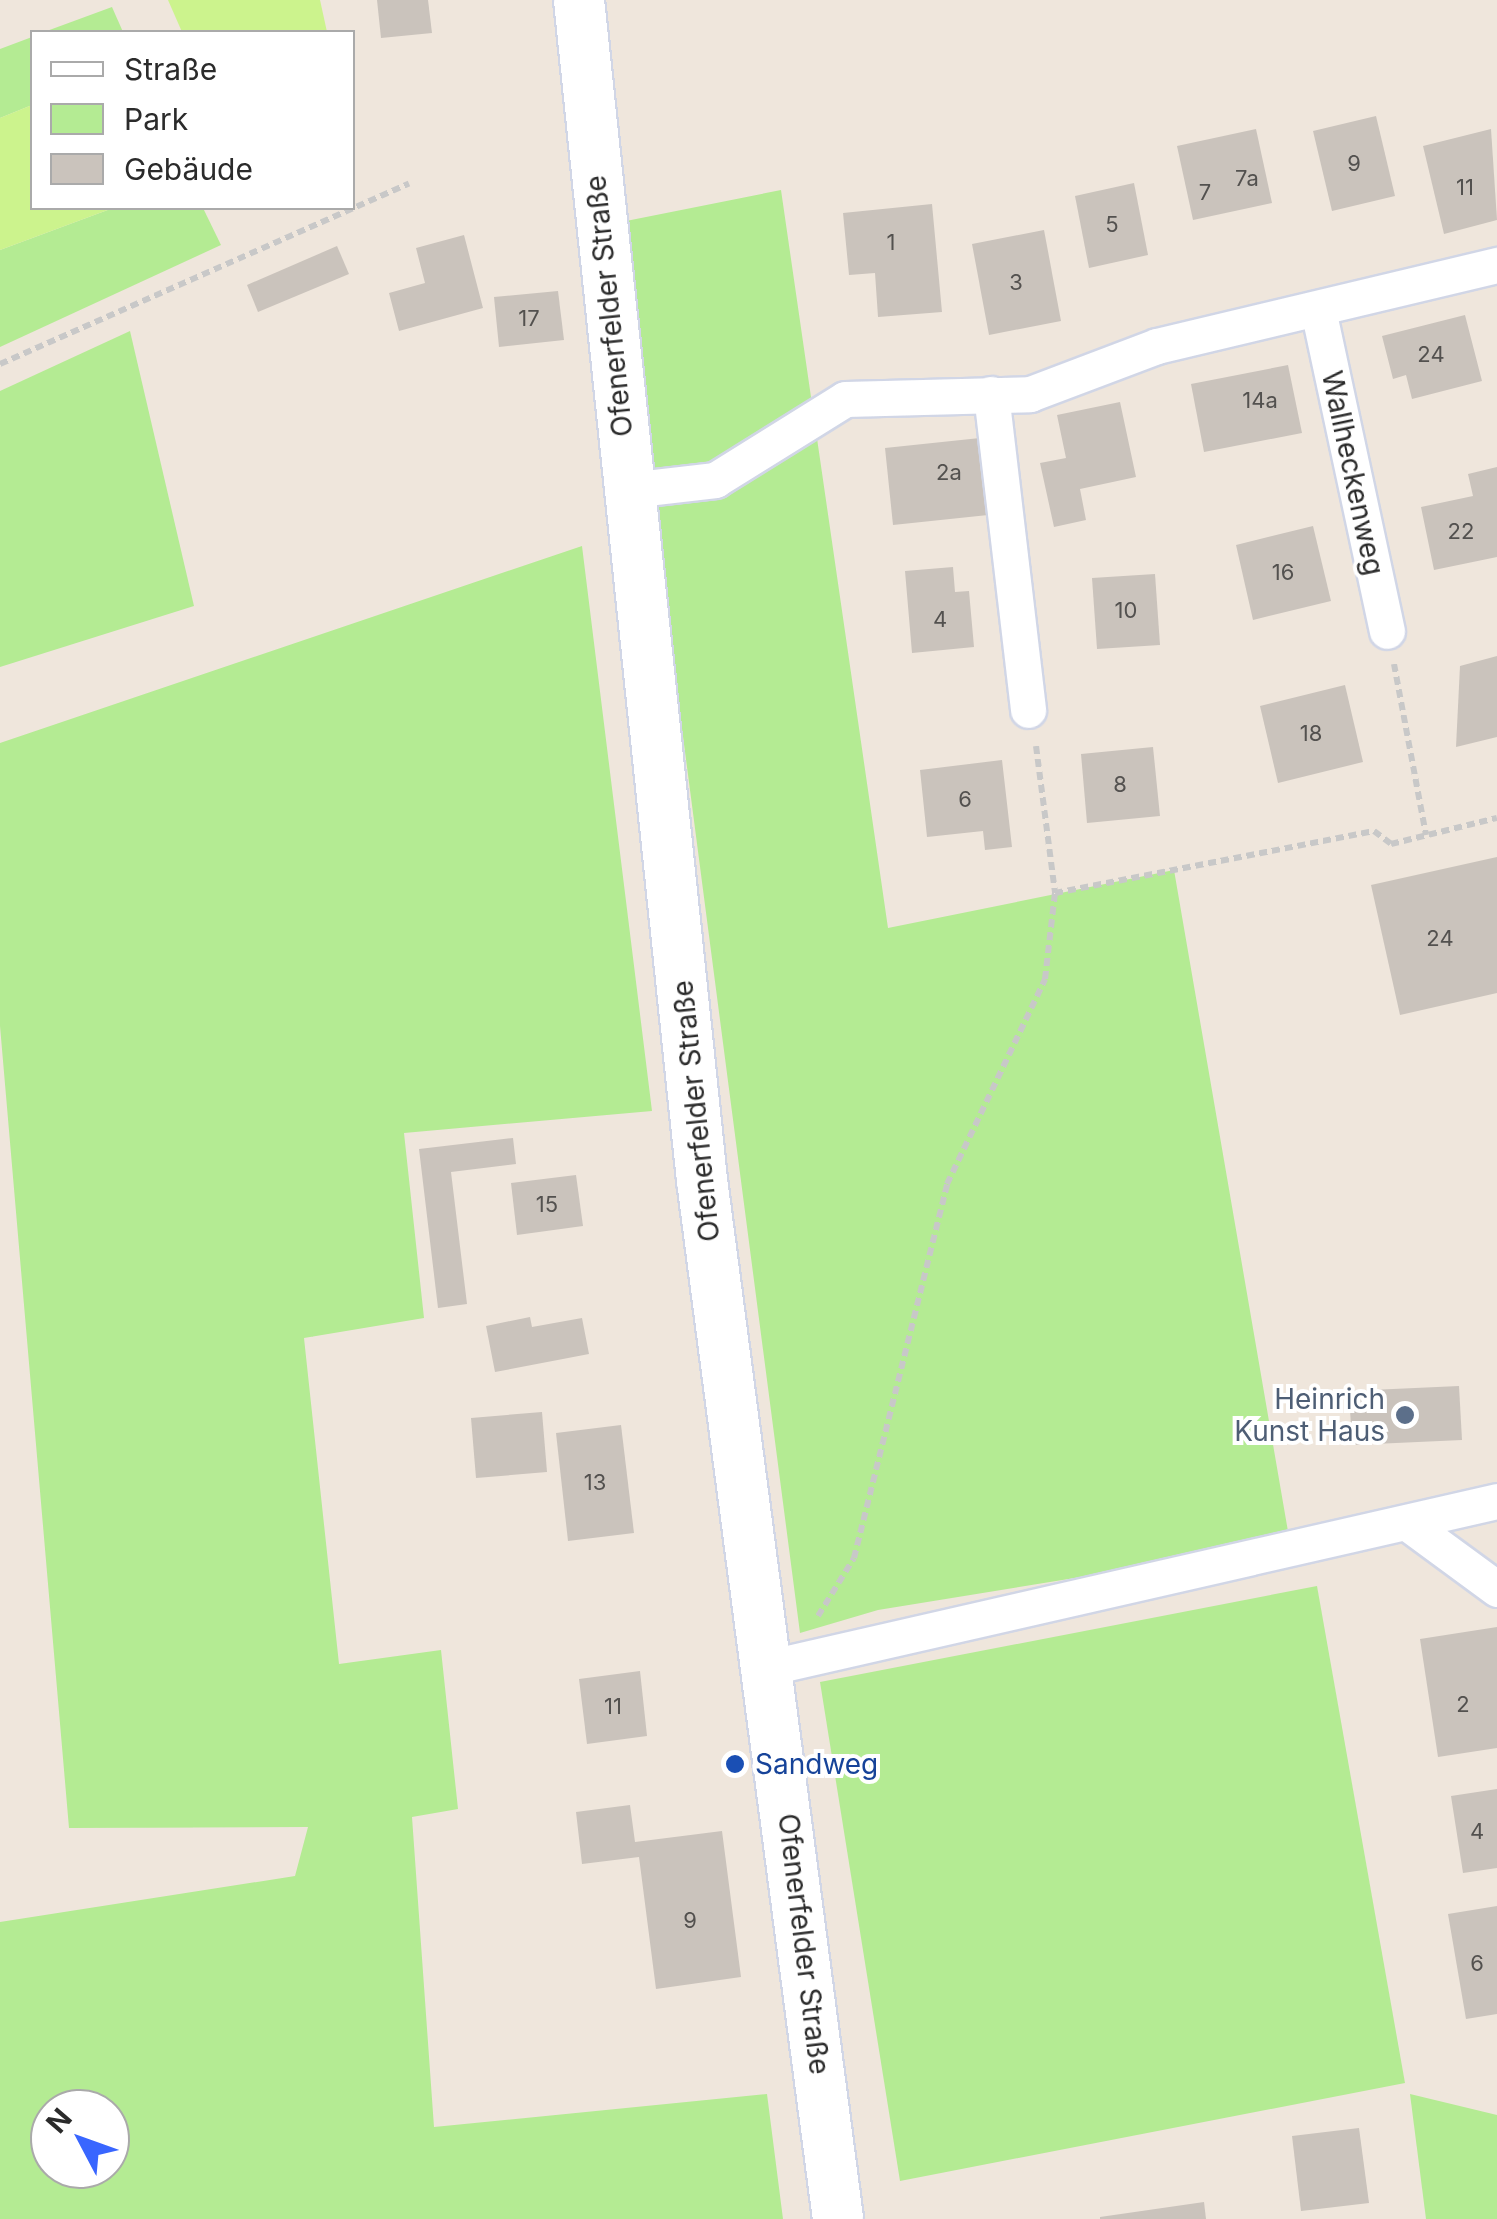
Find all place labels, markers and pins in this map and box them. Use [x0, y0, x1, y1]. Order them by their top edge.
place label: Heinrich Kunst Haus [1234, 1382, 1385, 1448]
marker: Heinrich Kunst Haus [1394, 1404, 1416, 1426]
place label: Sandweg [755, 1747, 878, 1781]
marker: Sandweg [724, 1753, 746, 1775]

